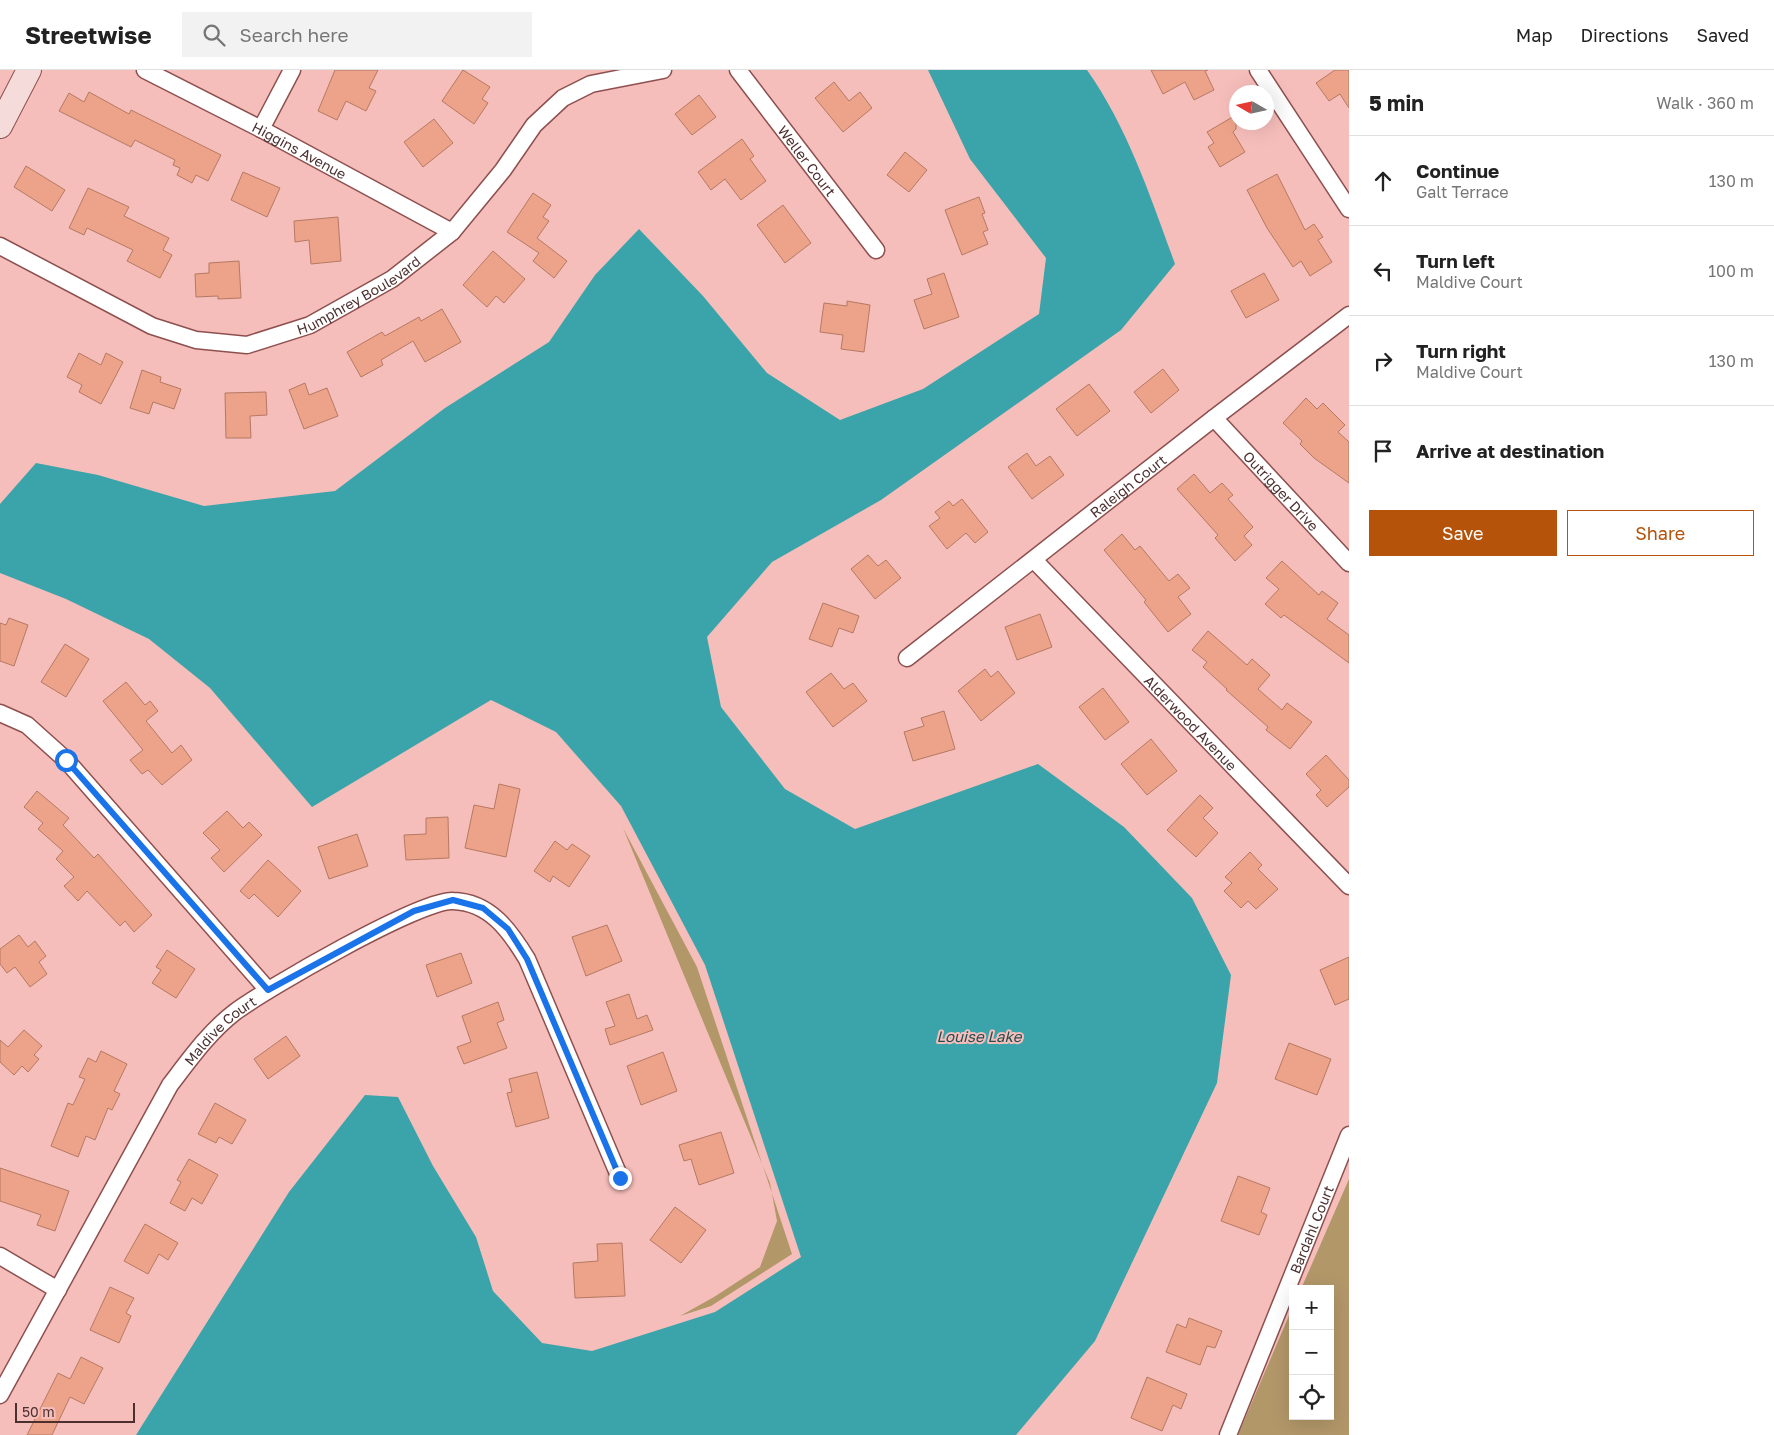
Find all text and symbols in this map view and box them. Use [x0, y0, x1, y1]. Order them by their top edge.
search box [182, 12, 532, 57]
text: Streetwise [25, 20, 152, 49]
icon: search [200, 21, 228, 49]
text: Search here [240, 23, 348, 46]
text: Map [1516, 24, 1552, 46]
text: Directions [1580, 24, 1668, 46]
text: Saved [1696, 24, 1749, 46]
north arrow [1229, 85, 1274, 130]
text: 5 min [1369, 90, 1424, 116]
text: Walk · 360 m [1656, 93, 1754, 113]
street label: Higgins Avenue [250, 118, 350, 182]
street label: Weller Court [775, 122, 840, 199]
text: Continue [1416, 159, 1499, 182]
icon: ahead [1369, 167, 1397, 195]
text: 130 m [1709, 171, 1754, 191]
text: Galt Terrace [1416, 182, 1509, 202]
text: Turn left [1416, 249, 1495, 272]
street label: Humphrey Boulevard [294, 252, 423, 337]
icon: left [1369, 257, 1397, 285]
text: 100 m [1708, 261, 1754, 281]
text: Maldive Court [1416, 272, 1523, 292]
text: Turn right [1416, 339, 1506, 362]
icon: right [1369, 347, 1397, 375]
text: 130 m [1709, 351, 1754, 371]
text: Maldive Court [1416, 362, 1523, 382]
icon: arrive [1369, 437, 1397, 465]
text: Arrive at destination [1416, 439, 1604, 462]
street label: Outrigger Drive [1240, 447, 1323, 534]
street label: Raleigh Court [1086, 450, 1169, 521]
button: Save [1369, 510, 1557, 556]
button: Share [1567, 510, 1754, 556]
street label: Alderwood Avenue [1141, 671, 1241, 774]
route start [55, 749, 78, 772]
street label: Maldive Court [180, 992, 259, 1068]
water label: Louise Lake [937, 1027, 1023, 1045]
route end [609, 1167, 632, 1190]
street label: Bardahl Court [1286, 1183, 1336, 1276]
map controls [1289, 1285, 1334, 1420]
button: + [1289, 1285, 1334, 1330]
button: − [1289, 1330, 1334, 1375]
button: locate [1289, 1375, 1334, 1420]
scale bar [15, 1400, 135, 1423]
text: 50 m [22, 1403, 55, 1420]

